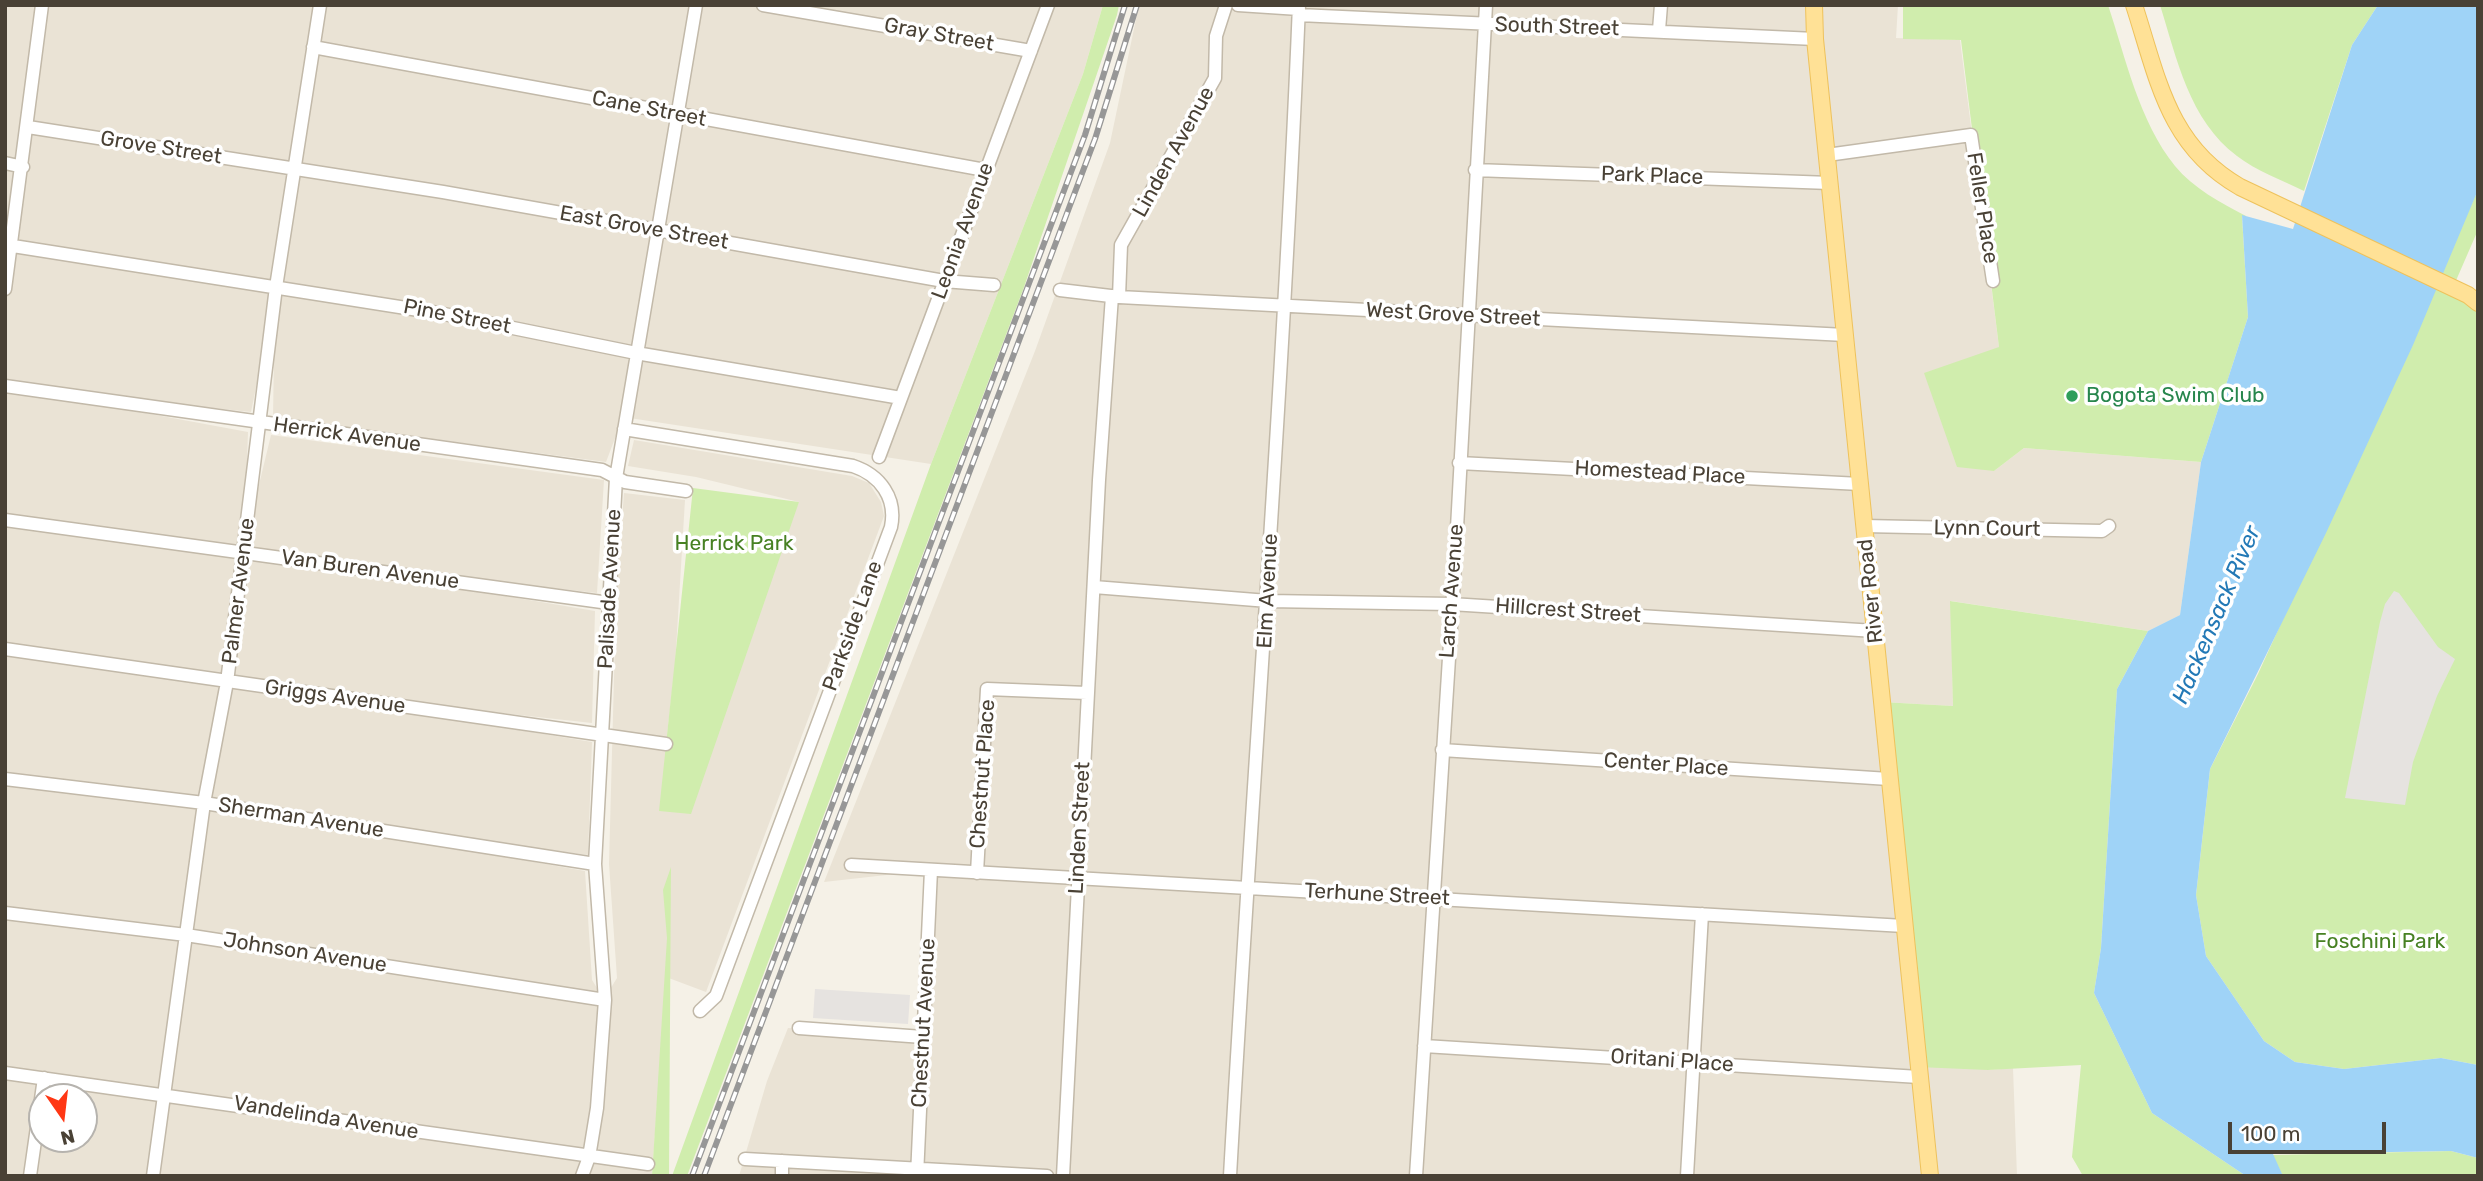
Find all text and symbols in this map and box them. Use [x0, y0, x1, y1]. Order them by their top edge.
street label: South Street [1494, 12, 1620, 42]
street label: Gray Street [882, 13, 996, 57]
street label: Linden Avenue [1128, 82, 1220, 222]
street label: Cane Street [590, 86, 708, 132]
street label: Grove Street [98, 126, 224, 170]
street label: Feller Place [1961, 151, 2003, 265]
street label: Leonia Avenue [927, 159, 999, 303]
street label: Park Place [1600, 162, 1704, 190]
street label: East Grove Street [558, 201, 730, 255]
street label: Pine Street [401, 294, 513, 340]
street label: West Grove Street [1365, 298, 1541, 332]
place label: Bogota Swim Club [2086, 383, 2265, 409]
marker: Bogota Swim Club [2064, 388, 2080, 404]
street label: Herrick Avenue [272, 412, 422, 458]
street label: Homestead Place [1574, 456, 1746, 490]
street label: Palisade Avenue [593, 508, 627, 670]
street label: Lynn Court [1933, 515, 2041, 543]
street label: Palmer Avenue [218, 516, 260, 666]
water label: Hackensack River [2167, 522, 2267, 708]
street label: Larch Avenue [1435, 523, 1469, 659]
park label: Herrick Park [674, 531, 794, 557]
street label: Elm Avenue [1252, 533, 1284, 649]
street label: River Road [1853, 538, 1889, 644]
street label: Van Buren Avenue [279, 545, 461, 595]
street label: Parkside Lane [818, 558, 888, 694]
street label: Hillcrest Street [1494, 593, 1642, 629]
street label: Griggs Avenue [263, 675, 407, 719]
street label: Chestnut Place [965, 698, 1001, 850]
street label: Center Place [1603, 748, 1729, 782]
street label: Linden Street [1064, 761, 1096, 895]
street label: Sherman Avenue [216, 792, 386, 844]
street label: Terhune Street [1304, 879, 1450, 911]
street label: Johnson Avenue [222, 928, 388, 978]
park label: Foschini Park [2315, 929, 2445, 955]
street label: Chestnut Avenue [907, 938, 941, 1108]
street label: Oritani Place [1609, 1044, 1735, 1078]
north arrow [28, 1083, 98, 1153]
street label: Vandelinda Avenue [232, 1091, 420, 1145]
scale bar [2231, 1108, 2388, 1152]
text: 100 m [2241, 1121, 2300, 1146]
text: N [58, 1124, 77, 1150]

